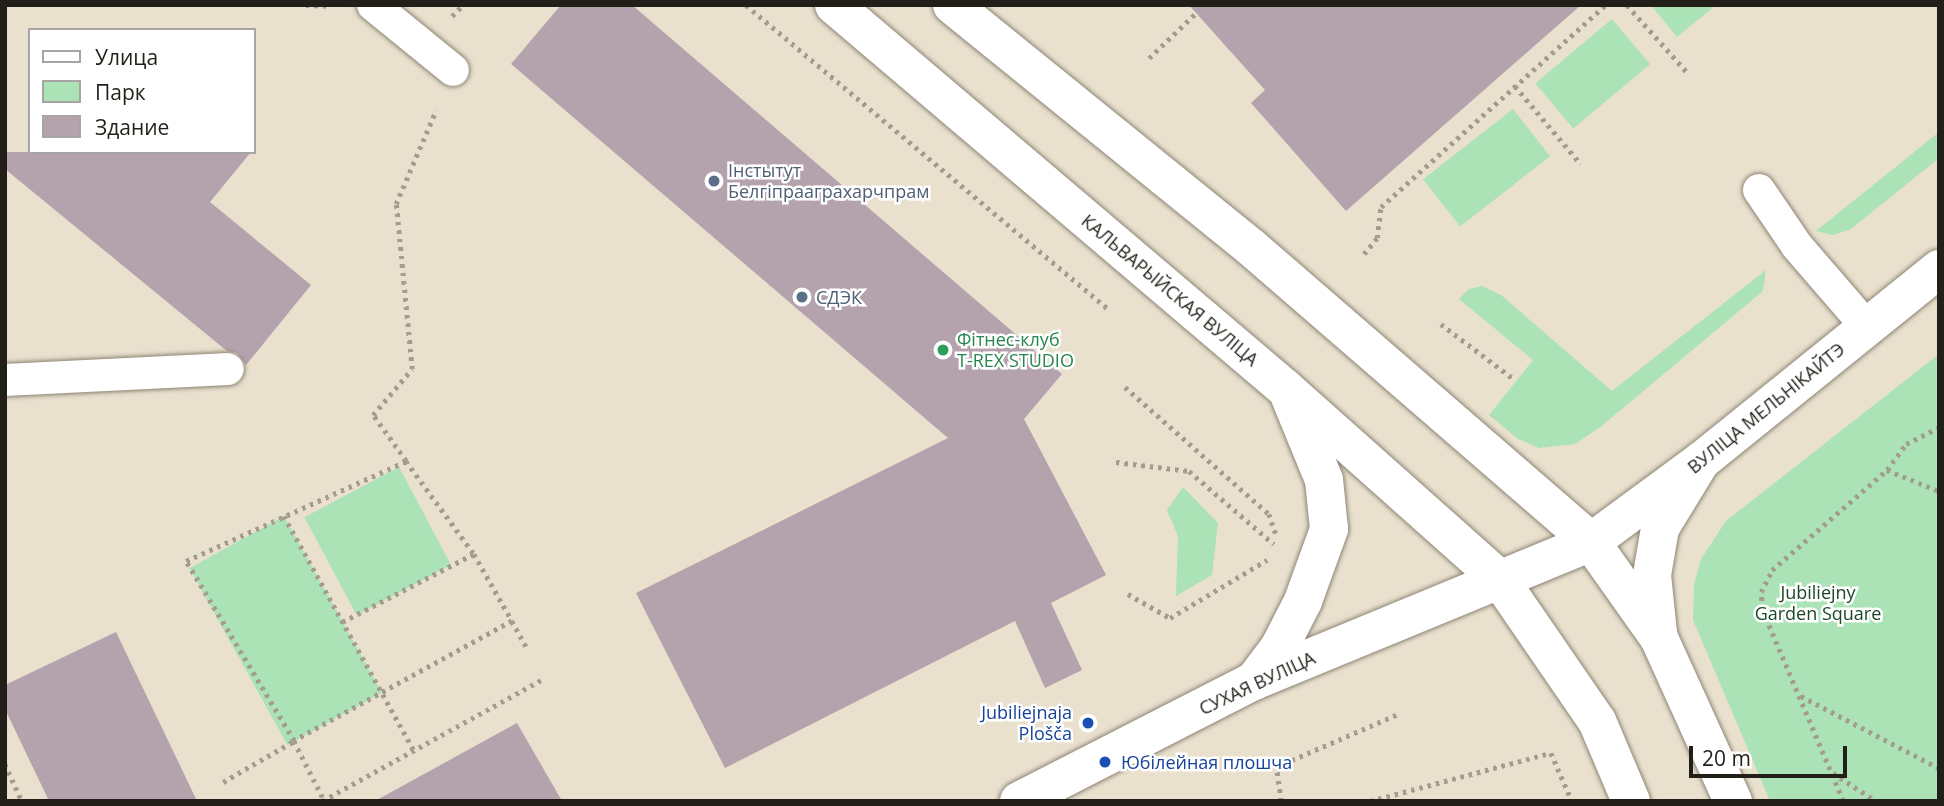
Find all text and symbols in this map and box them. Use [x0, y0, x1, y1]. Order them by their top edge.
legend [28, 28, 256, 154]
text: Улица [95, 43, 158, 71]
text: Парк [95, 78, 146, 106]
text: Здание [95, 113, 169, 141]
place label: Інстытут Белгіпрааграхарчпрам [728, 160, 929, 202]
marker: Інстытут Белгіпрааграхарчпрам [706, 173, 722, 189]
street label: КАЛЬВАРЫЙСКАЯ ВУЛІЦА [1077, 210, 1263, 370]
place label: СДЭК [816, 286, 862, 308]
marker: СДЭК [794, 289, 810, 305]
place label: Фітнес-клуб T-REX STUDIO [957, 329, 1074, 372]
street label: ВУЛІЦА МЕЛЬНІКАЙТЭ [1683, 338, 1849, 478]
marker: Фітнес-клуб T-REX STUDIO [935, 342, 951, 358]
park label: Jubiliejny Garden Square [1755, 582, 1881, 624]
street label: СУХАЯ ВУЛІЦА [1196, 647, 1318, 719]
place label: Jubiliejnaja Plošča [981, 702, 1072, 744]
marker: Jubiliejnaja Plošča [1078, 713, 1098, 733]
scale bar [1692, 732, 1850, 776]
text: 20 m [1702, 744, 1751, 772]
place label: Юбілейная плошча [1121, 751, 1292, 773]
marker: Юбілейная плошча [1095, 752, 1115, 772]

